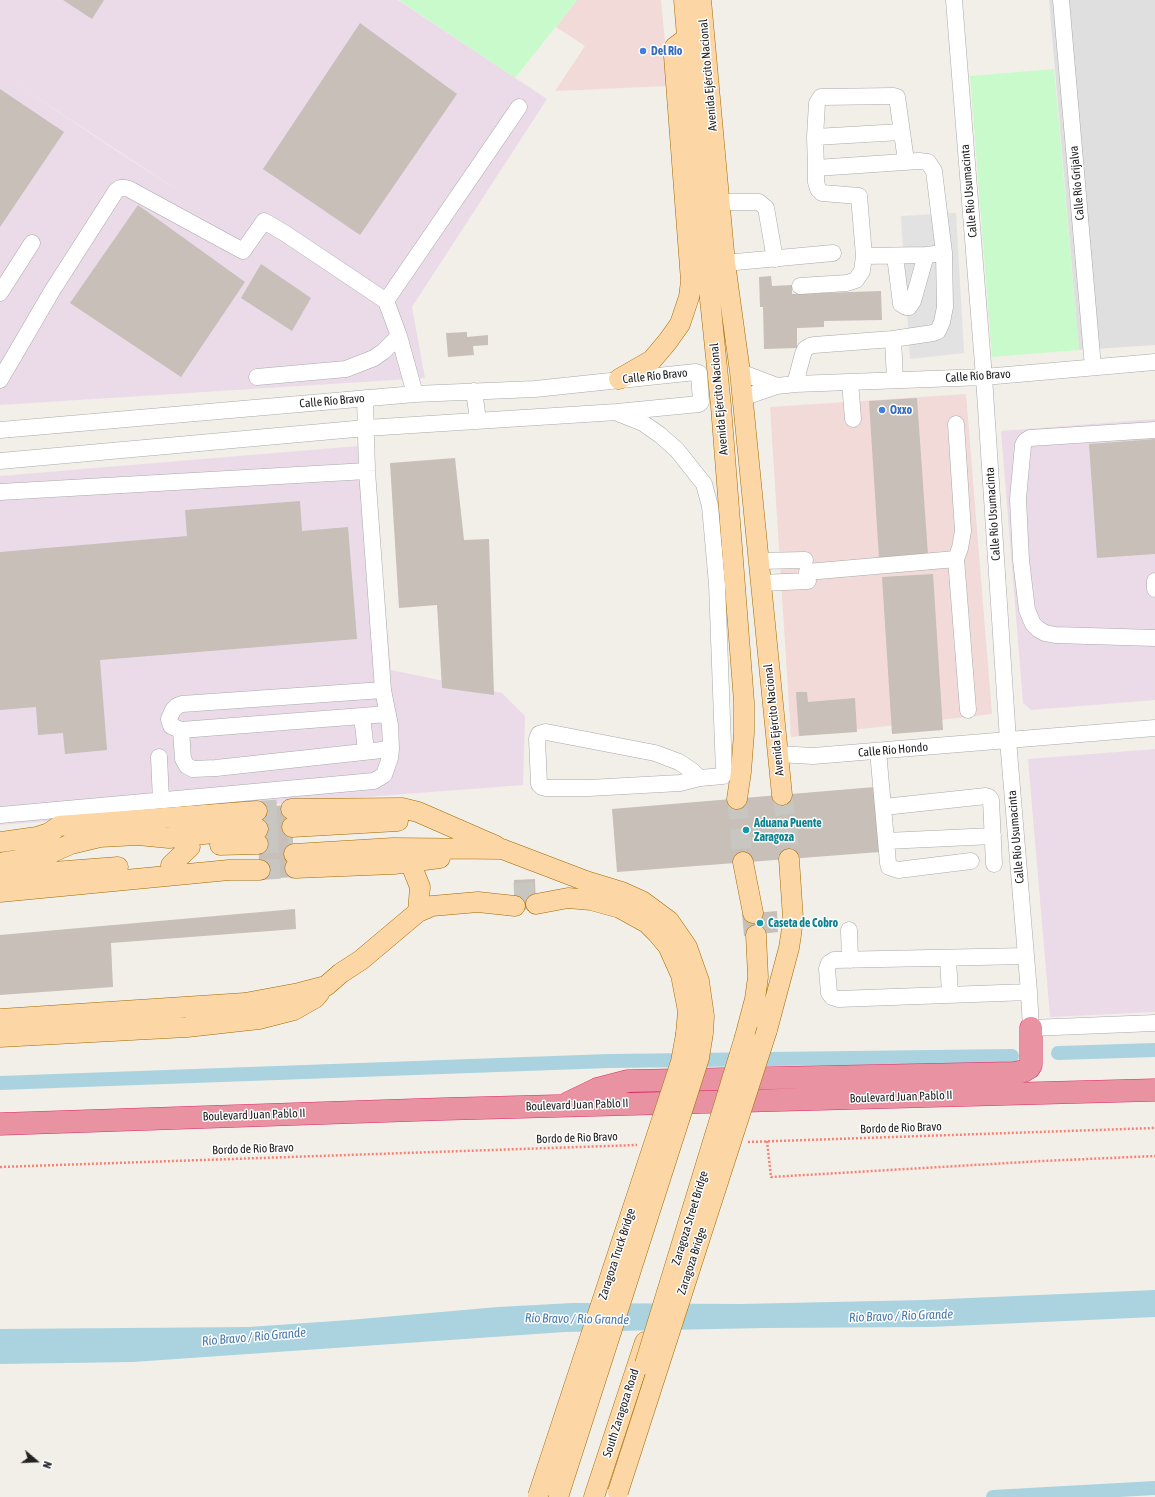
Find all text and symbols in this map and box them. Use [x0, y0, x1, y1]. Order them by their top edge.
street label: Avenida Ejército Nacional [696, 18, 720, 132]
place label: Del Rio [651, 44, 682, 58]
marker: Del Rio [638, 46, 648, 56]
street label: Calle Río Usumacinta [958, 144, 980, 238]
street label: Calle Río Grijalva [1067, 145, 1087, 221]
street label: Avenida Ejército Nacional [707, 342, 731, 456]
street label: Calle Río Bravo [622, 365, 688, 387]
street label: Calle Río Bravo [945, 367, 1011, 385]
street label: Calle Río Bravo [299, 391, 365, 411]
place label: Oxxo [890, 403, 912, 417]
marker: Oxxo [877, 405, 887, 415]
street label: Calle Río Usumacinta [983, 467, 1003, 561]
street label: Avenida Ejército Nacional [761, 663, 787, 777]
street label: Calle Río Hondo [857, 740, 929, 760]
street label: Calle Río Usumacinta [1005, 790, 1027, 884]
place label: Aduana Puente Zaragoza [754, 816, 822, 844]
marker: Aduana Puente Zaragoza [741, 825, 751, 835]
place label: Caseta de Cobro [768, 916, 838, 930]
marker: Caseta de Cobro [755, 918, 765, 928]
street label: Boulevard Juan Pablo II [849, 1088, 953, 1106]
street label: Boulevard Juan Pablo II [525, 1096, 629, 1114]
street label: Boulevard Juan Pablo II [202, 1106, 306, 1124]
street label: Bordo de Rio Bravo [860, 1119, 942, 1137]
street label: Bordo de Rio Bravo [536, 1129, 618, 1147]
street label: Bordo de Rio Bravo [212, 1140, 294, 1158]
street label: Zaragoza Street Bridge [669, 1169, 711, 1267]
street label: Zaragoza Truck Bridge [595, 1207, 639, 1301]
street label: Zaragoza Bridge [674, 1226, 710, 1296]
water label: Río Bravo / Rio Grande [849, 1306, 953, 1326]
water label: Río Bravo / Rio Grande [525, 1310, 629, 1328]
water label: Río Bravo / Rio Grande [201, 1325, 307, 1349]
street label: South Zaragoza Road [600, 1367, 642, 1459]
north arrow [16, 1441, 56, 1481]
text: N [41, 1460, 54, 1470]

